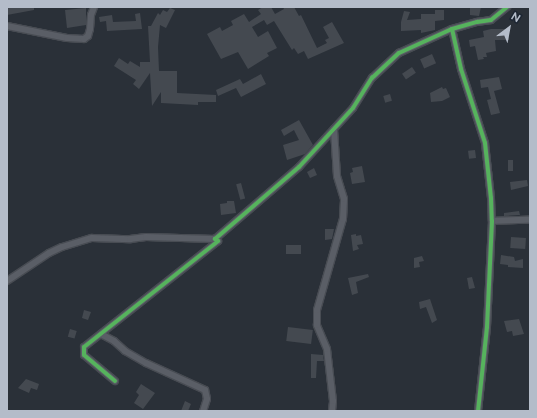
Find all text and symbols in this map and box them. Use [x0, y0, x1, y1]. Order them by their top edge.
north arrow [489, 8, 529, 48]
text: N [509, 10, 523, 25]

